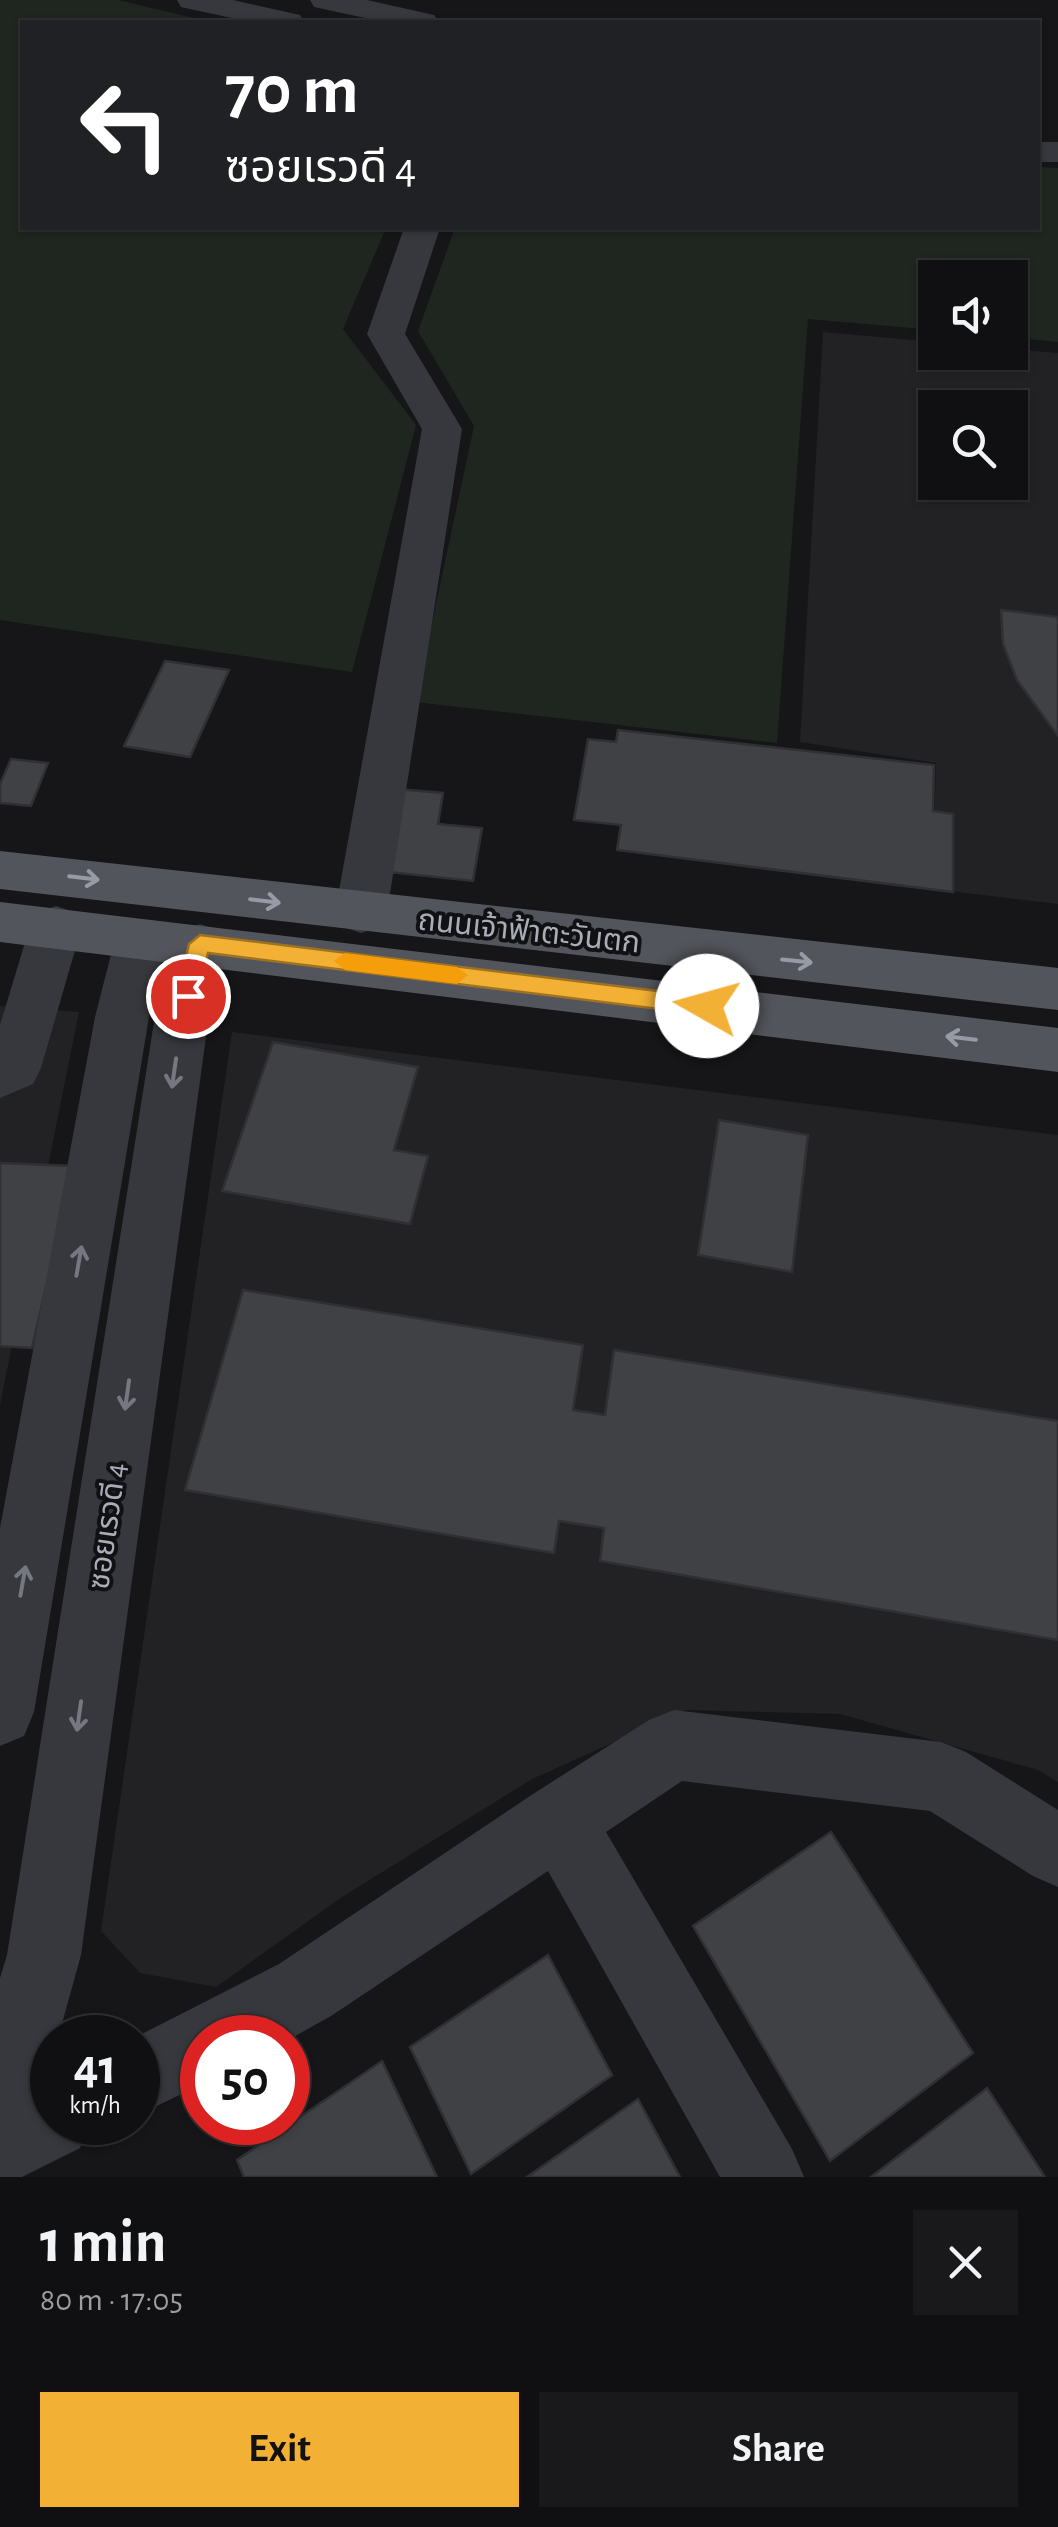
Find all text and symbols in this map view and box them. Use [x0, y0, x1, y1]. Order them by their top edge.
text: 70 m [225, 56, 359, 126]
icon: left [60, 60, 190, 190]
text: ซอยเรวดี 4 [225, 146, 416, 191]
map controls [918, 260, 1028, 500]
button: sound [918, 260, 1028, 370]
button: search [918, 390, 1028, 500]
one-way arrow [68, 869, 100, 887]
one-way arrow [249, 893, 281, 911]
street label: ถนนเจ้าฟ้าตะวันตก [416, 903, 642, 959]
one-way arrow [780, 951, 813, 970]
pin [146, 954, 231, 1039]
position arrow [655, 954, 759, 1058]
icon: arrive [161, 969, 216, 1024]
one-way arrow [946, 1028, 978, 1047]
one-way arrow [164, 1057, 182, 1089]
one-way arrow [70, 1246, 89, 1278]
one-way arrow [117, 1378, 135, 1411]
street label: ซอยเรวดี 4 [84, 1461, 132, 1591]
one-way arrow [14, 1566, 33, 1598]
one-way arrow [70, 1700, 88, 1732]
speed limit sign: 50 [180, 2015, 310, 2145]
text: 41 [73, 2043, 117, 2093]
text: km/h [69, 2093, 121, 2118]
button: close [913, 2210, 1018, 2315]
text: 1 min [40, 2213, 166, 2273]
text: 80 m · 17:05 [40, 2284, 183, 2316]
button: Exit [40, 2392, 519, 2507]
button: Share [539, 2392, 1018, 2507]

